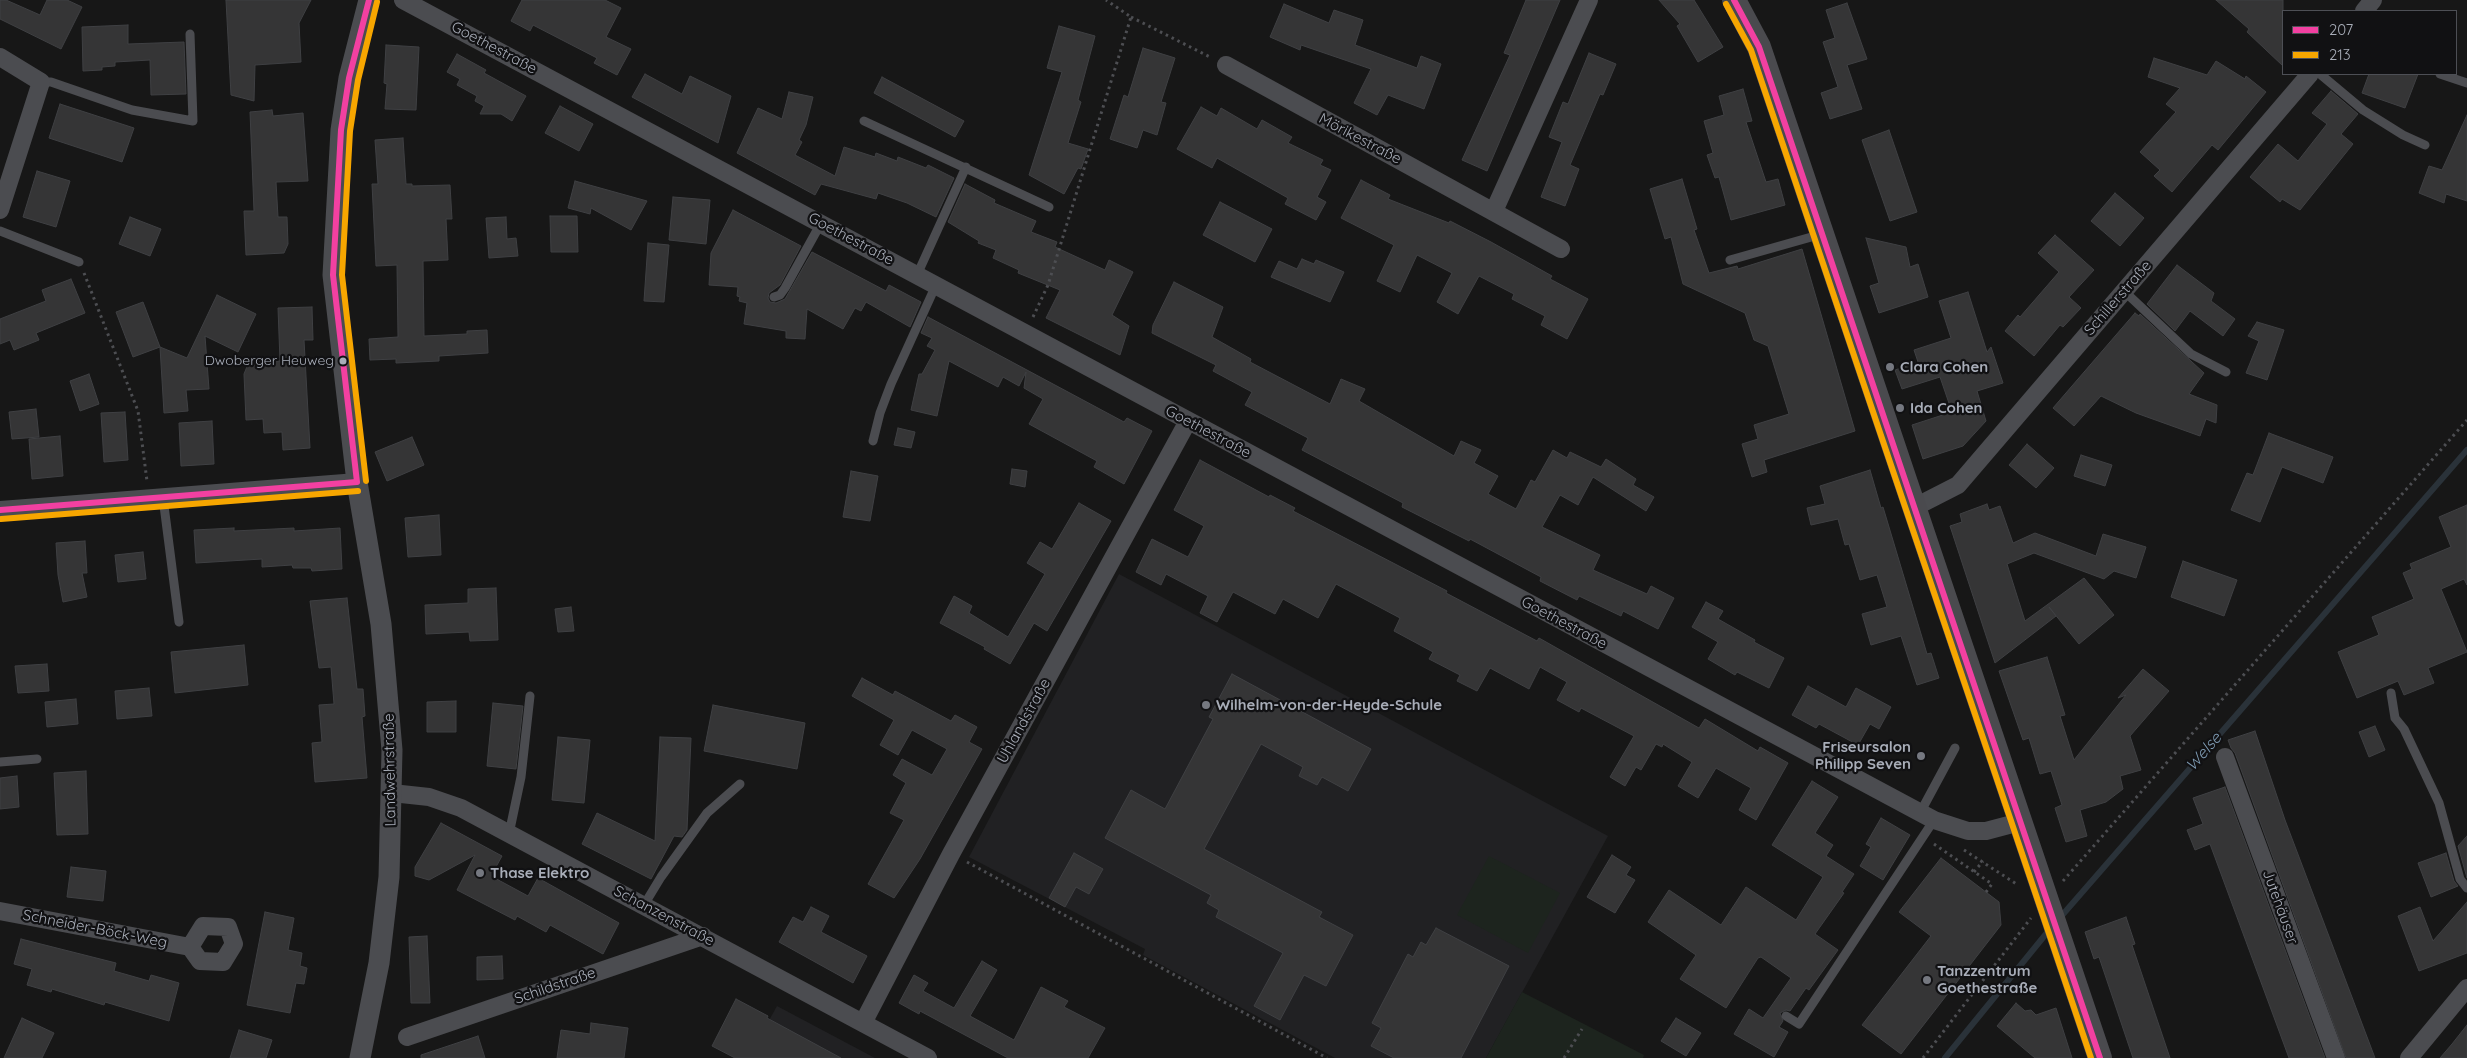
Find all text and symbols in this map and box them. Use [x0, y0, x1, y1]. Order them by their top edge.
legend [2282, 10, 2457, 75]
street label: Goethestraße [448, 18, 540, 78]
text: 207 [2329, 20, 2353, 39]
text: 213 [2329, 45, 2351, 64]
street label: Mörikestraße [1316, 110, 1404, 168]
street label: Goethestraße [805, 209, 897, 269]
street label: Schillerstraße [2081, 257, 2155, 339]
place label: Dwoberger Heuweg [205, 353, 334, 369]
marker: Dwoberger Heuweg [338, 356, 348, 366]
place label: Clara Cohen [1900, 358, 1988, 376]
marker: Clara Cohen [1884, 361, 1896, 373]
place label: Ida Cohen [1910, 399, 1983, 417]
street label: Goethestraße [1162, 402, 1254, 462]
marker: Ida Cohen [1894, 402, 1906, 414]
street label: Goethestraße [1518, 593, 1610, 653]
street label: Uhlandstraße [993, 676, 1055, 766]
place label: Wilhelm-von-der-Heyde-Schule [1216, 696, 1442, 714]
marker: Wilhelm-von-der-Heyde-Schule [1200, 699, 1212, 711]
street label: Landwehrstraße [380, 713, 400, 827]
water label: Welse [2182, 729, 2226, 775]
place label: Friseursalon Philipp Seven [1815, 738, 1911, 773]
marker: Friseursalon Philipp Seven [1915, 750, 1927, 762]
place label: Thase Elektro [490, 864, 589, 882]
marker: Thase Elektro [474, 867, 486, 879]
street label: Jutehäuser [2258, 867, 2302, 947]
street label: Schanzenstraße [611, 882, 717, 950]
street label: Schneider-Böck-Weg [21, 906, 169, 952]
place label: Tanzzentrum Goethestraße [1937, 962, 2037, 997]
street label: Schildstraße [512, 964, 598, 1008]
marker: Tanzzentrum Goethestraße [1921, 974, 1933, 986]

